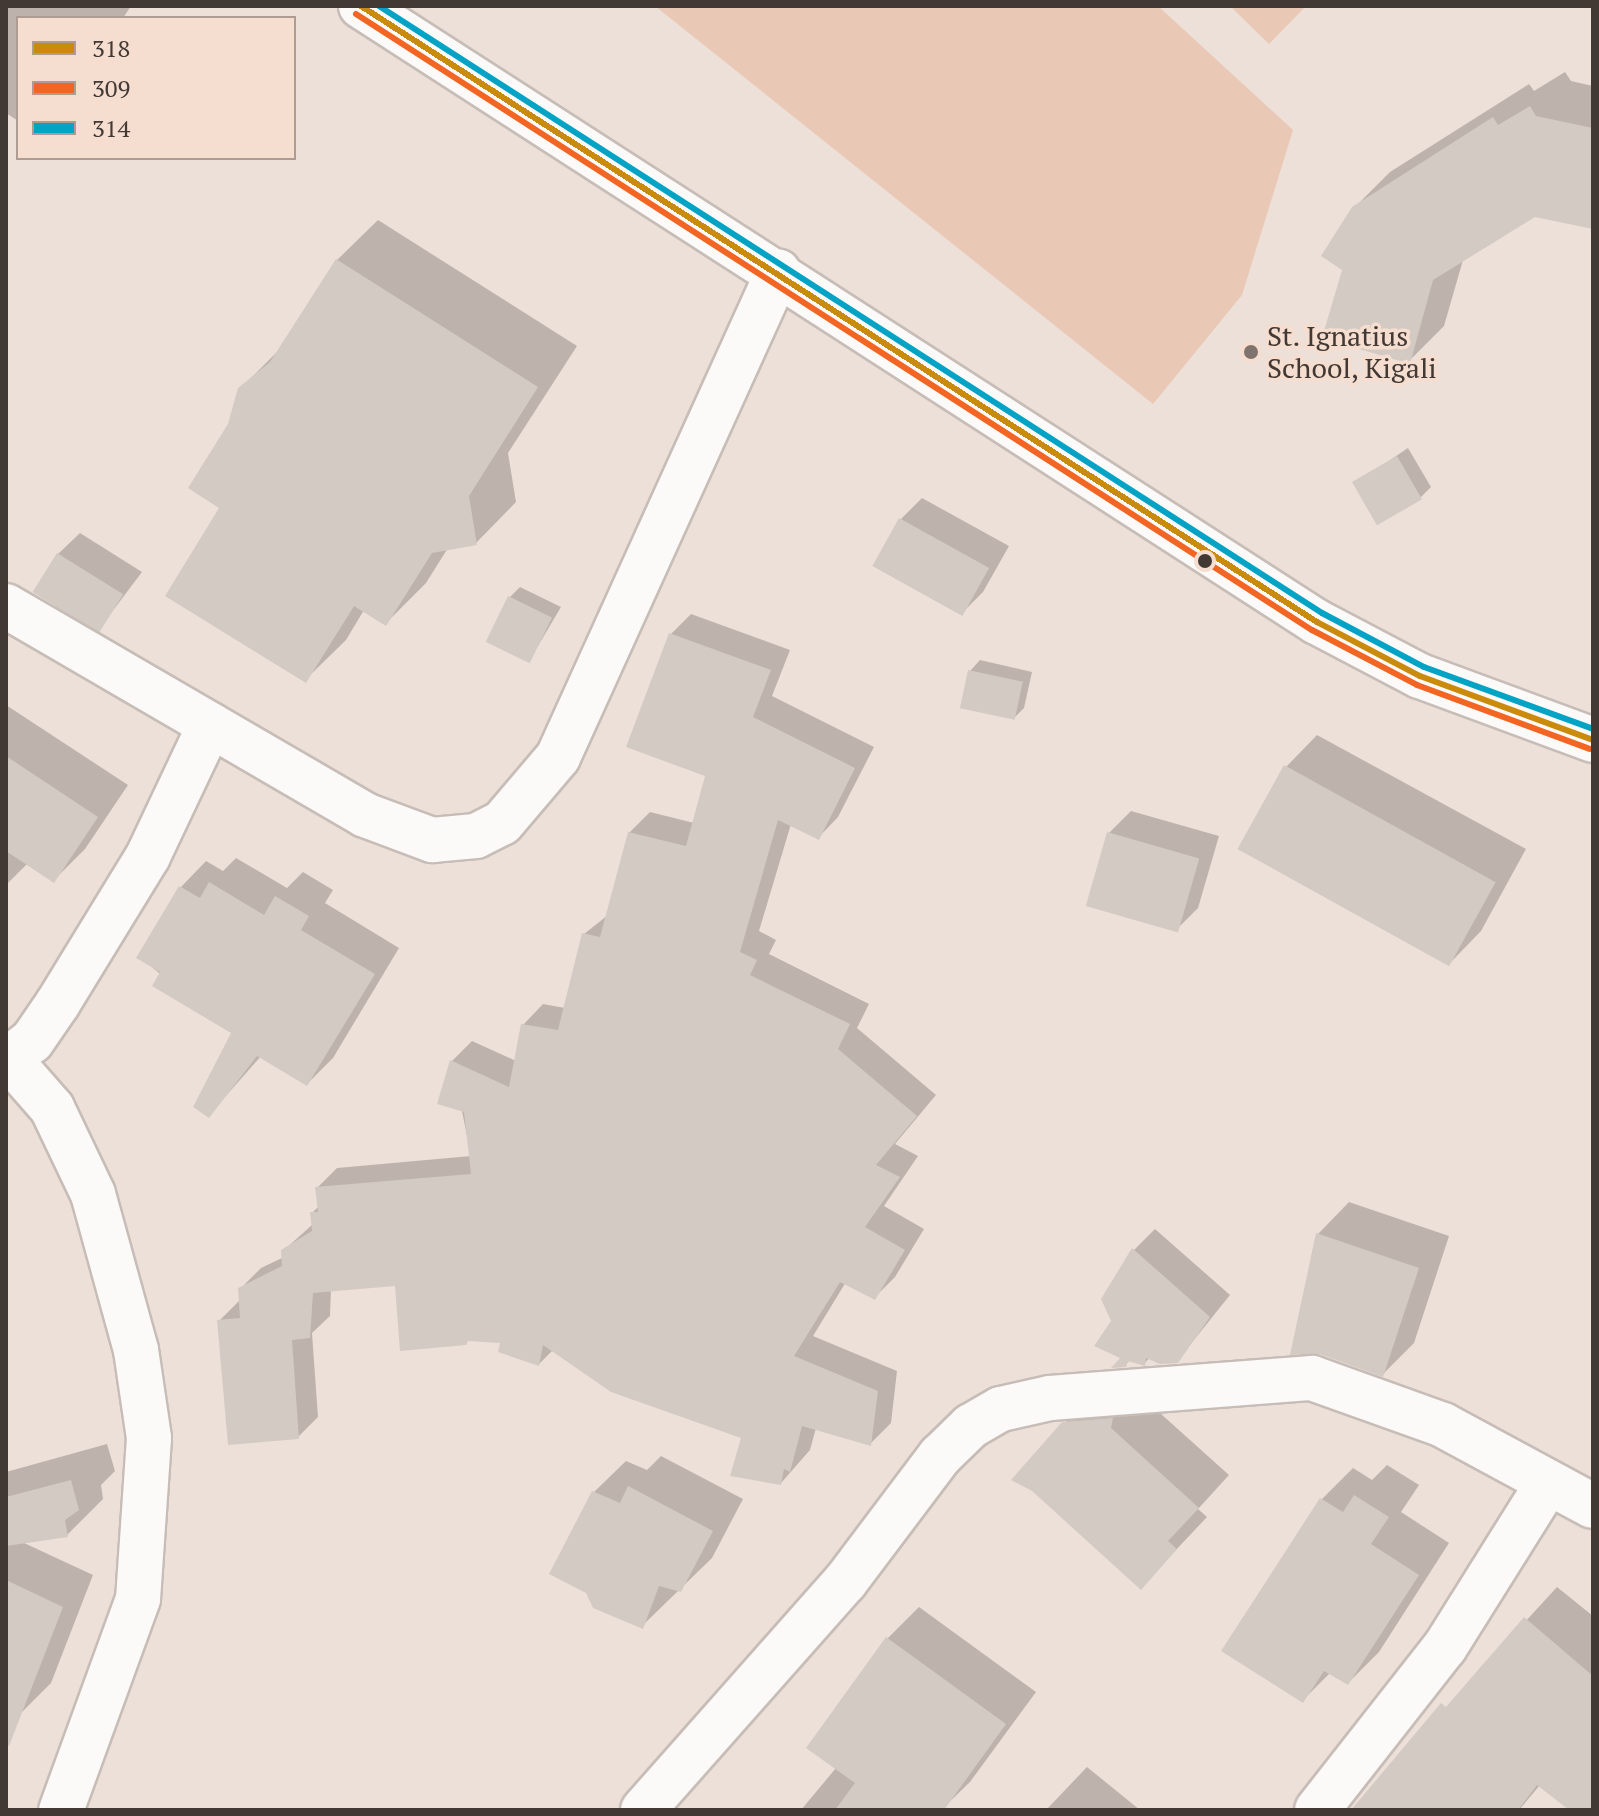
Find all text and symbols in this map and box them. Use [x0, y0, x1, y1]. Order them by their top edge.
legend [16, 16, 296, 160]
text: 318 [92, 32, 130, 64]
text: 309 [92, 72, 130, 104]
text: 314 [92, 112, 130, 144]
place label: St. Ignatius School, Kigali [1267, 319, 1438, 385]
marker: St. Ignatius School, Kigali [1242, 343, 1260, 361]
unlabelled marker [1197, 553, 1213, 569]

